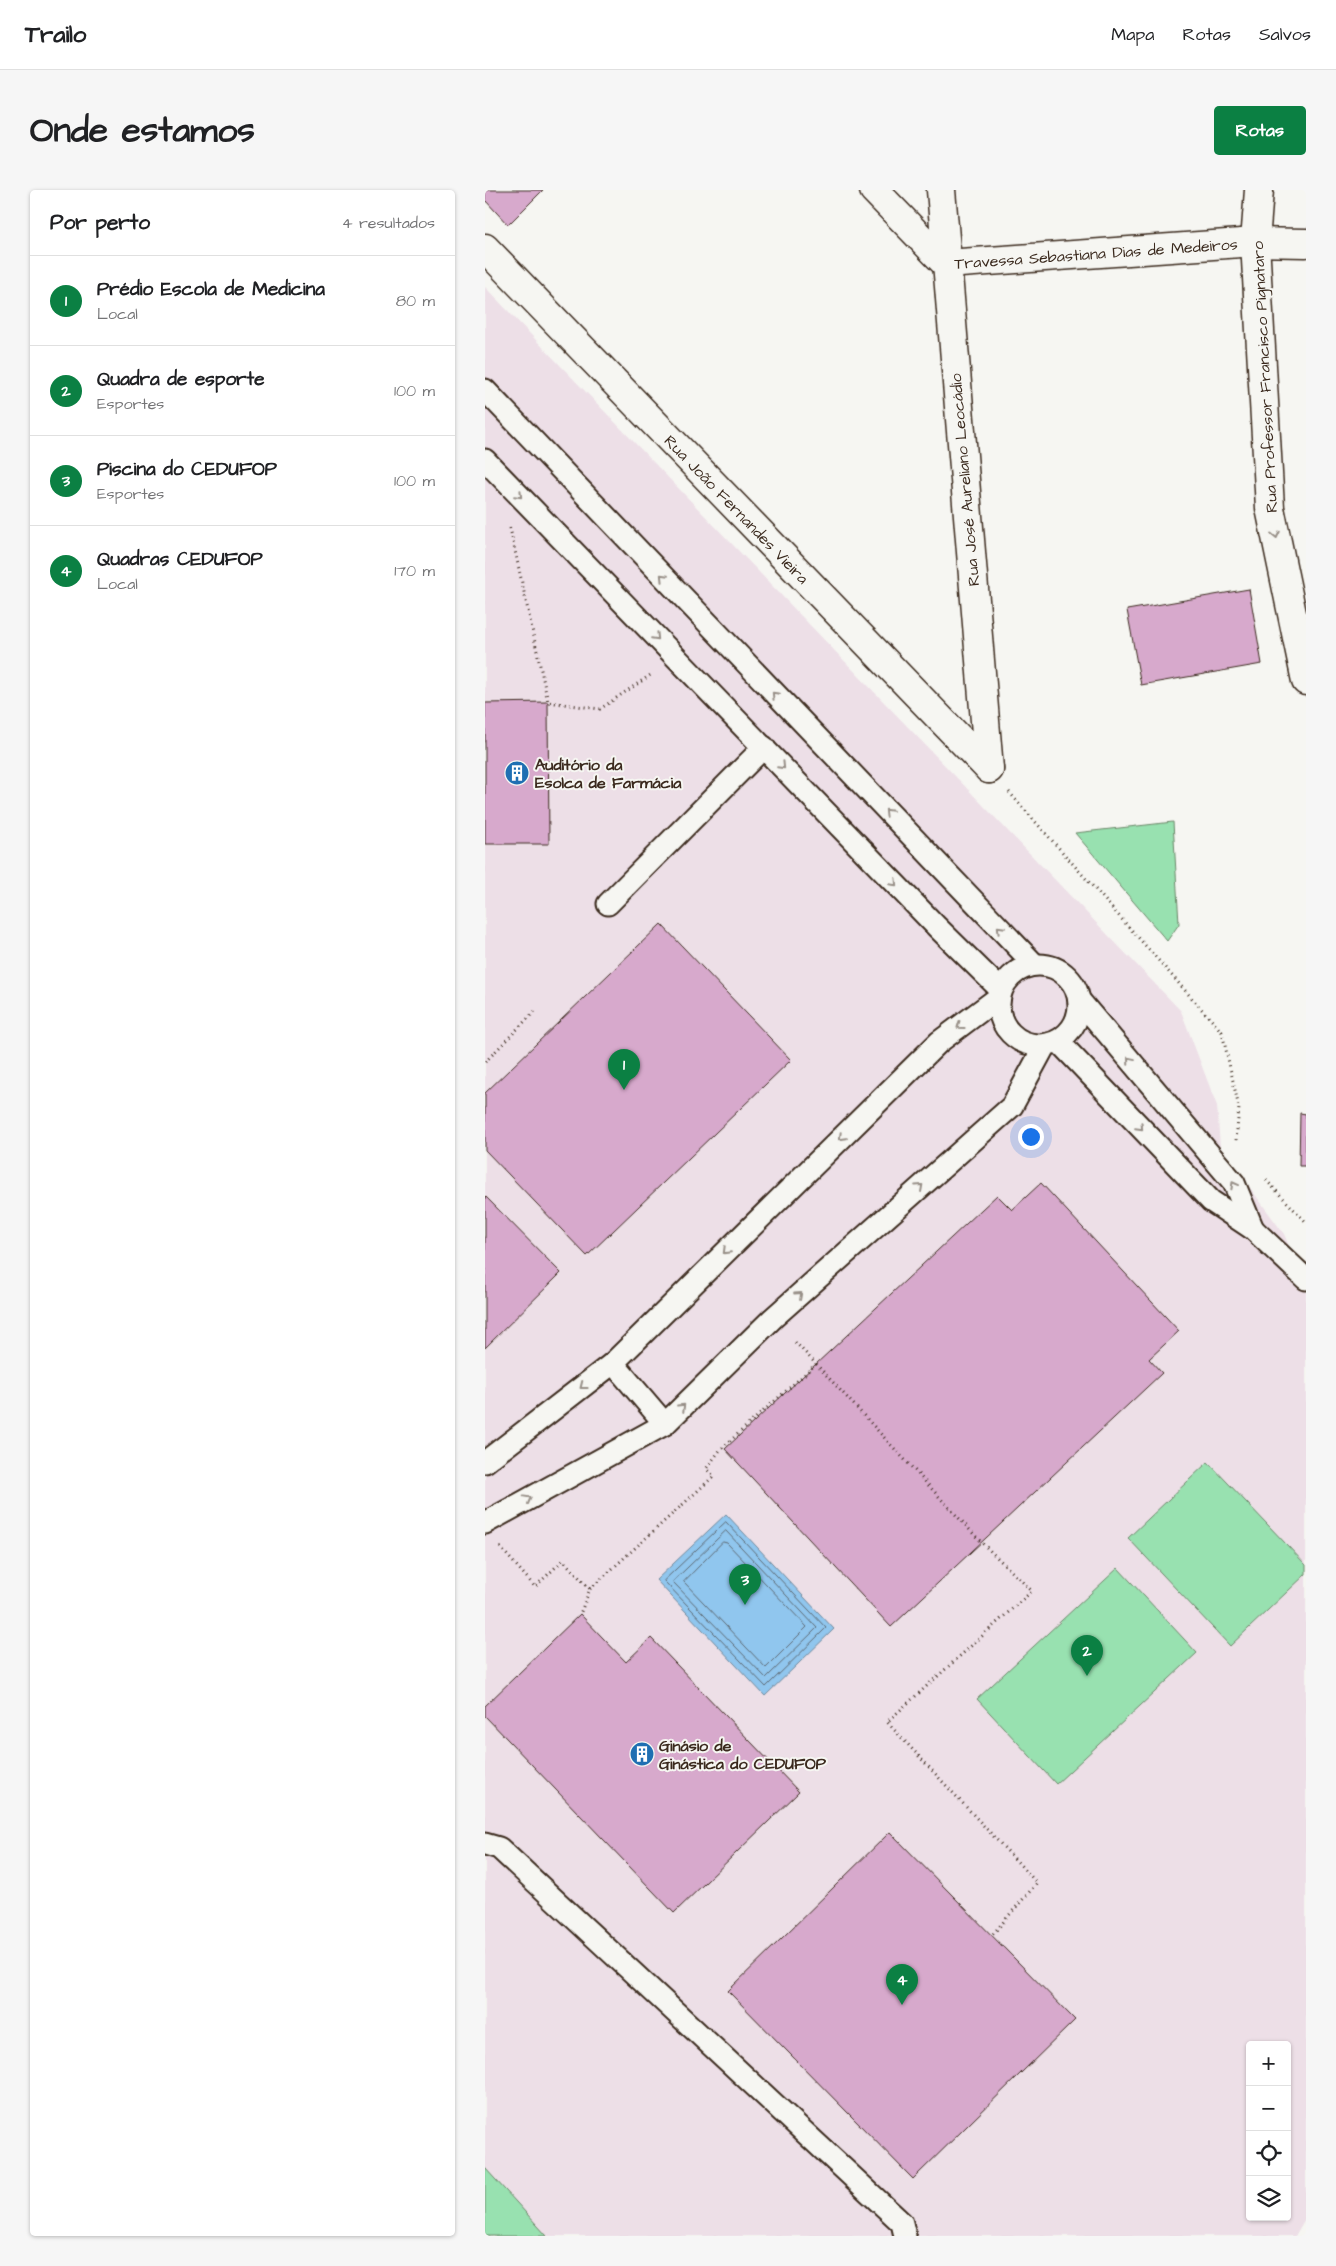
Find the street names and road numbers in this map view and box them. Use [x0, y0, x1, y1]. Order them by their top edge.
street label: Travessa Sebastiana Dias de Medeiros [954, 233, 1238, 275]
street label: Rua Professor Francisco Pignataro [1247, 240, 1284, 513]
street label: Rua José Aureliano Leocádio [945, 373, 985, 587]
street label: Rua João Fernandes Vieira [659, 430, 814, 589]

